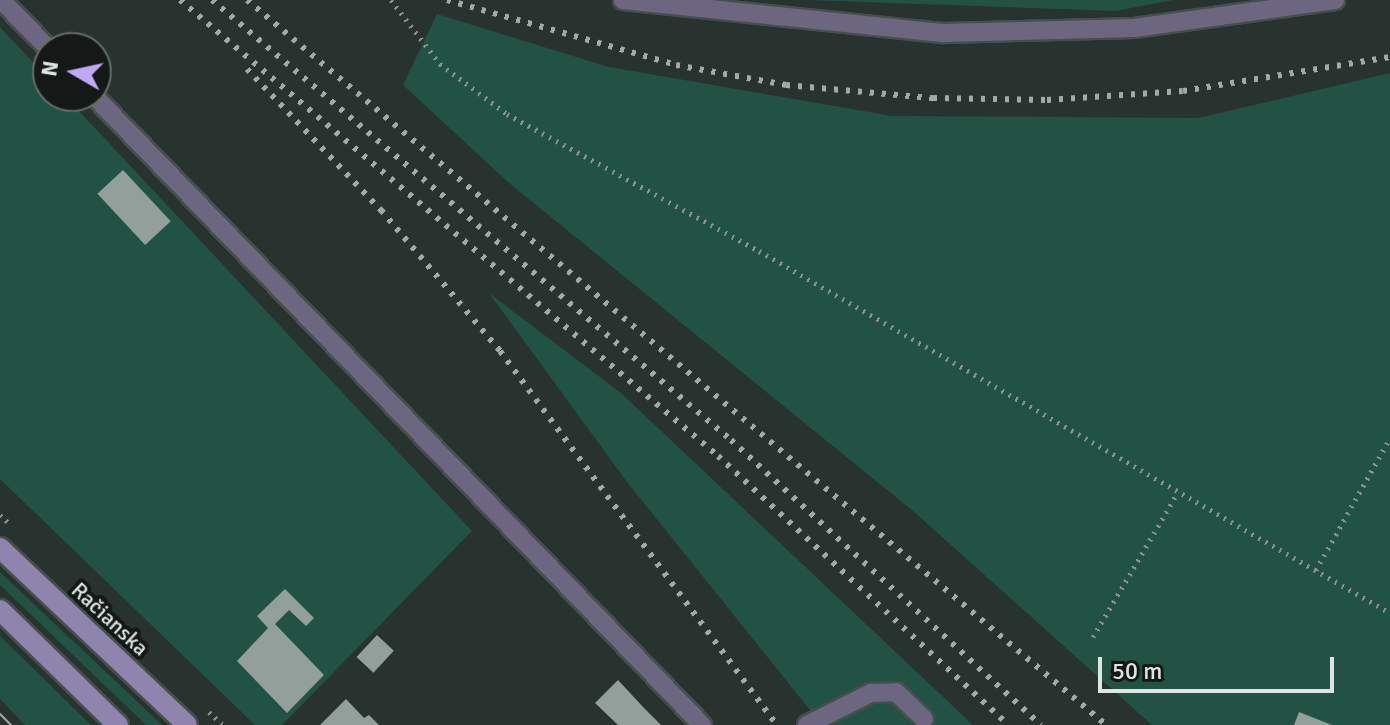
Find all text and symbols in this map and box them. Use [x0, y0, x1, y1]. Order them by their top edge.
north arrow [32, 32, 112, 112]
text: N [35, 59, 64, 78]
street label: Račianska [66, 577, 154, 661]
scale bar [1102, 641, 1338, 691]
text: 50 m [1112, 656, 1162, 686]

